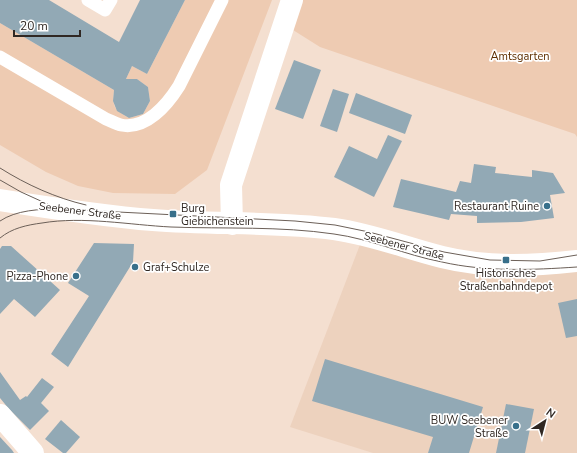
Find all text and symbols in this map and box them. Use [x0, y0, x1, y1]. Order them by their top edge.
scale bar [14, 12, 80, 38]
text: 20 m [20, 18, 48, 34]
park label: Amtsgarten [491, 49, 549, 64]
street label: Seebener Straße [38, 199, 122, 223]
place label: Restaurant Ruine [454, 199, 539, 214]
place label: Burg Giebichenstein [181, 201, 253, 229]
marker: Restaurant Ruine [542, 201, 552, 211]
marker: Burg Giebichenstein [168, 209, 178, 219]
street label: Seebener Straße [362, 228, 446, 264]
marker: Historisches Straßenbahndepot [501, 255, 511, 265]
place label: Graf+Schulze [143, 260, 209, 275]
marker: Graf+Schulze [130, 262, 140, 272]
place label: Historisches Straßenbahndepot [460, 266, 552, 294]
place label: Pizza-Phone [6, 269, 68, 284]
marker: Pizza-Phone [71, 271, 81, 281]
north arrow [525, 401, 565, 441]
text: N [543, 405, 558, 422]
place label: BUW Seebener Straße [431, 413, 508, 441]
marker: BUW Seebener Straße [511, 421, 521, 431]

